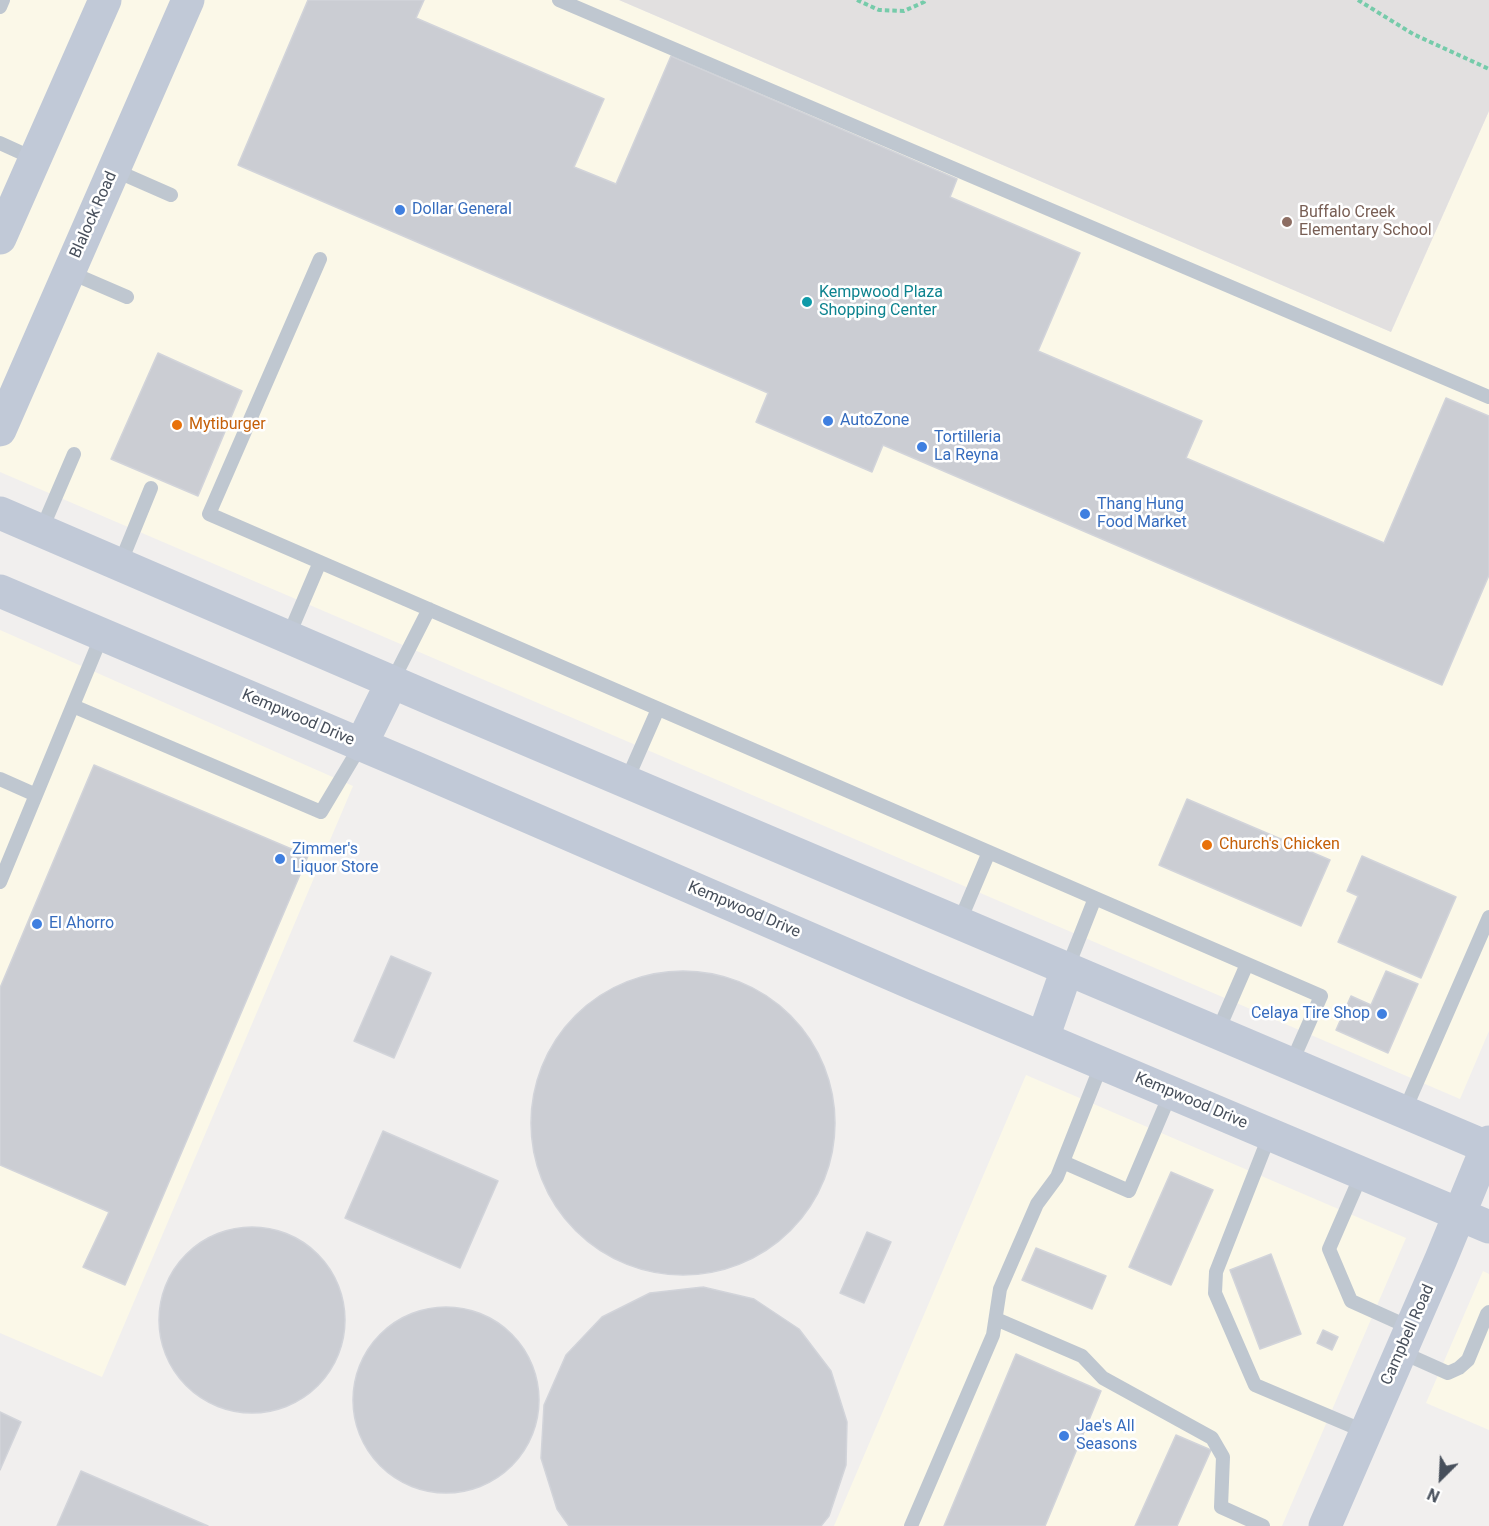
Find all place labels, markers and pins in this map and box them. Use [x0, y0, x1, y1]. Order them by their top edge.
place label: Dollar General [412, 200, 512, 220]
marker: Dollar General [393, 203, 407, 217]
place label: Buffalo Creek Elementary School [1299, 203, 1432, 241]
marker: Buffalo Creek Elementary School [1280, 215, 1294, 229]
place label: Kempwood Plaza Shopping Center [819, 283, 943, 321]
marker: Kempwood Plaza Shopping Center [800, 295, 814, 309]
place label: AutoZone [840, 411, 909, 431]
marker: AutoZone [821, 414, 835, 428]
place label: Mytiburger [189, 415, 266, 435]
marker: Mytiburger [170, 418, 184, 432]
place label: Tortilleria La Reyna [934, 428, 1001, 466]
marker: Tortilleria La Reyna [915, 440, 929, 454]
place label: Thang Hung Food Market [1097, 495, 1187, 533]
marker: Thang Hung Food Market [1078, 507, 1092, 521]
place label: Church's Chicken [1219, 835, 1340, 855]
marker: Church's Chicken [1200, 838, 1214, 852]
place label: Zimmer's Liquor Store [292, 840, 378, 878]
marker: Zimmer's Liquor Store [273, 852, 287, 866]
place label: El Ahorro [49, 914, 114, 934]
marker: El Ahorro [30, 917, 44, 931]
place label: Celaya Tire Shop [1251, 1004, 1370, 1024]
marker: Celaya Tire Shop [1375, 1007, 1389, 1021]
place label: Jae's All Seasons [1076, 1417, 1137, 1455]
marker: Jae's All Seasons [1057, 1429, 1071, 1443]

